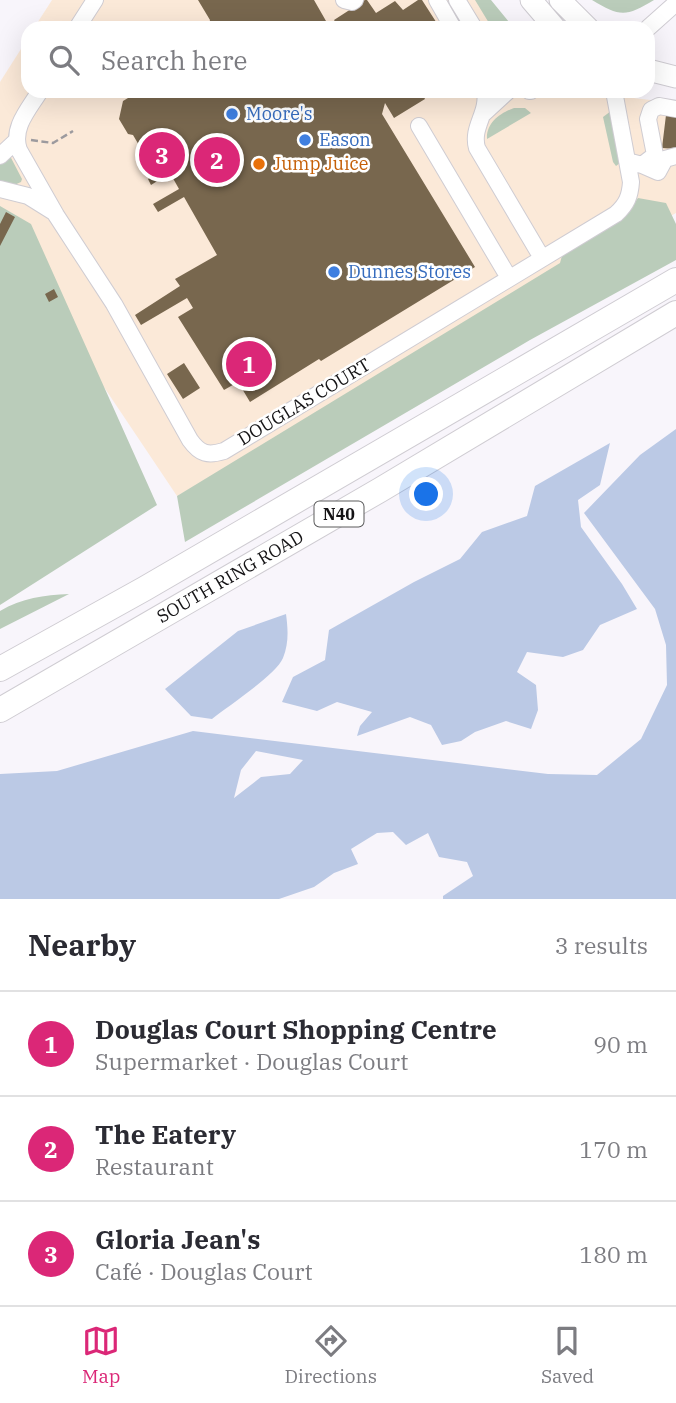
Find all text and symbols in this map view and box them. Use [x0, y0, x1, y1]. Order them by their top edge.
search box [21, 21, 655, 98]
icon: search [45, 41, 83, 79]
text: Search here [101, 43, 247, 77]
place label: Moore's [246, 102, 313, 125]
marker: Moore's [224, 106, 240, 122]
place label: Eason [319, 128, 371, 151]
pin: 3 [139, 129, 185, 181]
marker: Eason [297, 132, 313, 148]
pin: 2 [194, 134, 240, 186]
place label: Jump Juice [273, 152, 368, 175]
marker: Jump Juice [251, 156, 267, 172]
place label: Dunnes Stores [348, 260, 471, 283]
marker: Dunnes Stores [326, 264, 342, 280]
pin: 1 [226, 338, 272, 390]
street label: DOUGLAS COURT [233, 353, 375, 450]
your location [409, 477, 443, 511]
road number: N40 [314, 502, 364, 526]
street label: SOUTH RING ROAD [152, 525, 307, 628]
text: Nearby [28, 925, 136, 964]
text: 3 results [555, 930, 648, 960]
text: Douglas Court Shopping Centre [95, 1012, 497, 1046]
text: 1 [44, 1029, 58, 1059]
text: 90 m [593, 1029, 648, 1059]
text: Supermarket · Douglas Court [95, 1046, 408, 1076]
text: The Eatery [95, 1117, 236, 1151]
text: 2 [44, 1134, 58, 1164]
text: 170 m [579, 1134, 648, 1164]
text: Restaurant [95, 1151, 214, 1181]
text: Gloria Jean's [95, 1222, 260, 1256]
text: 3 [44, 1239, 58, 1269]
text: 180 m [579, 1239, 648, 1269]
text: Café · Douglas Court [95, 1256, 313, 1286]
tab: Map [82, 1322, 121, 1388]
tab: Directions [284, 1322, 377, 1388]
tab: Saved [541, 1322, 594, 1388]

